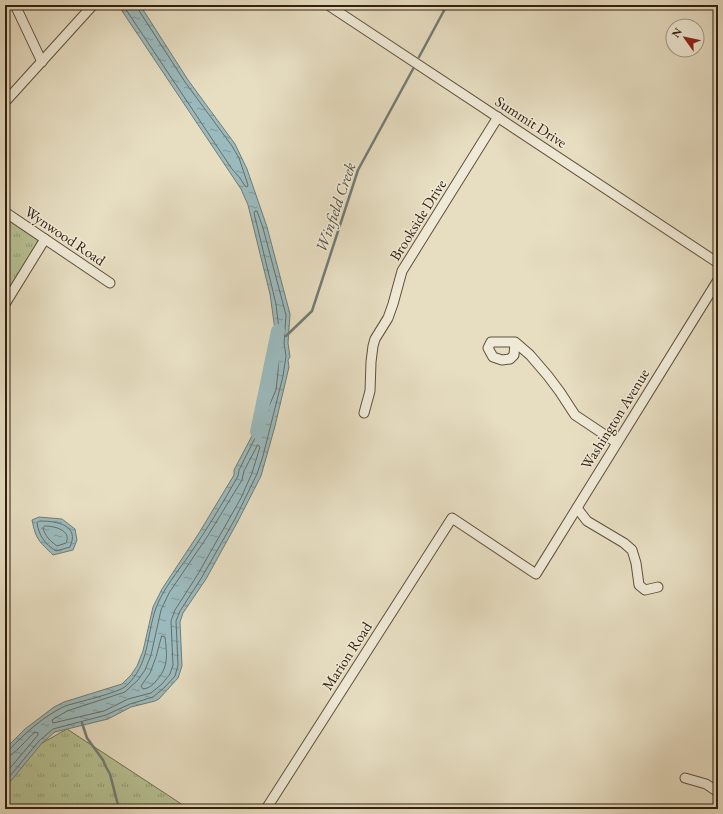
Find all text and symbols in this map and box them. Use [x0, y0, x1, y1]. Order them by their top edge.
north arrow [665, 18, 705, 58]
text: N [668, 25, 685, 40]
street label: Summit Drive [492, 91, 571, 152]
water label: Winfield Creek [310, 159, 361, 255]
street label: Brookside Drive [385, 175, 450, 264]
street label: Wynwood Road [21, 202, 110, 270]
street label: Washington Avenue [576, 365, 653, 473]
street label: Marion Road [317, 618, 376, 693]

